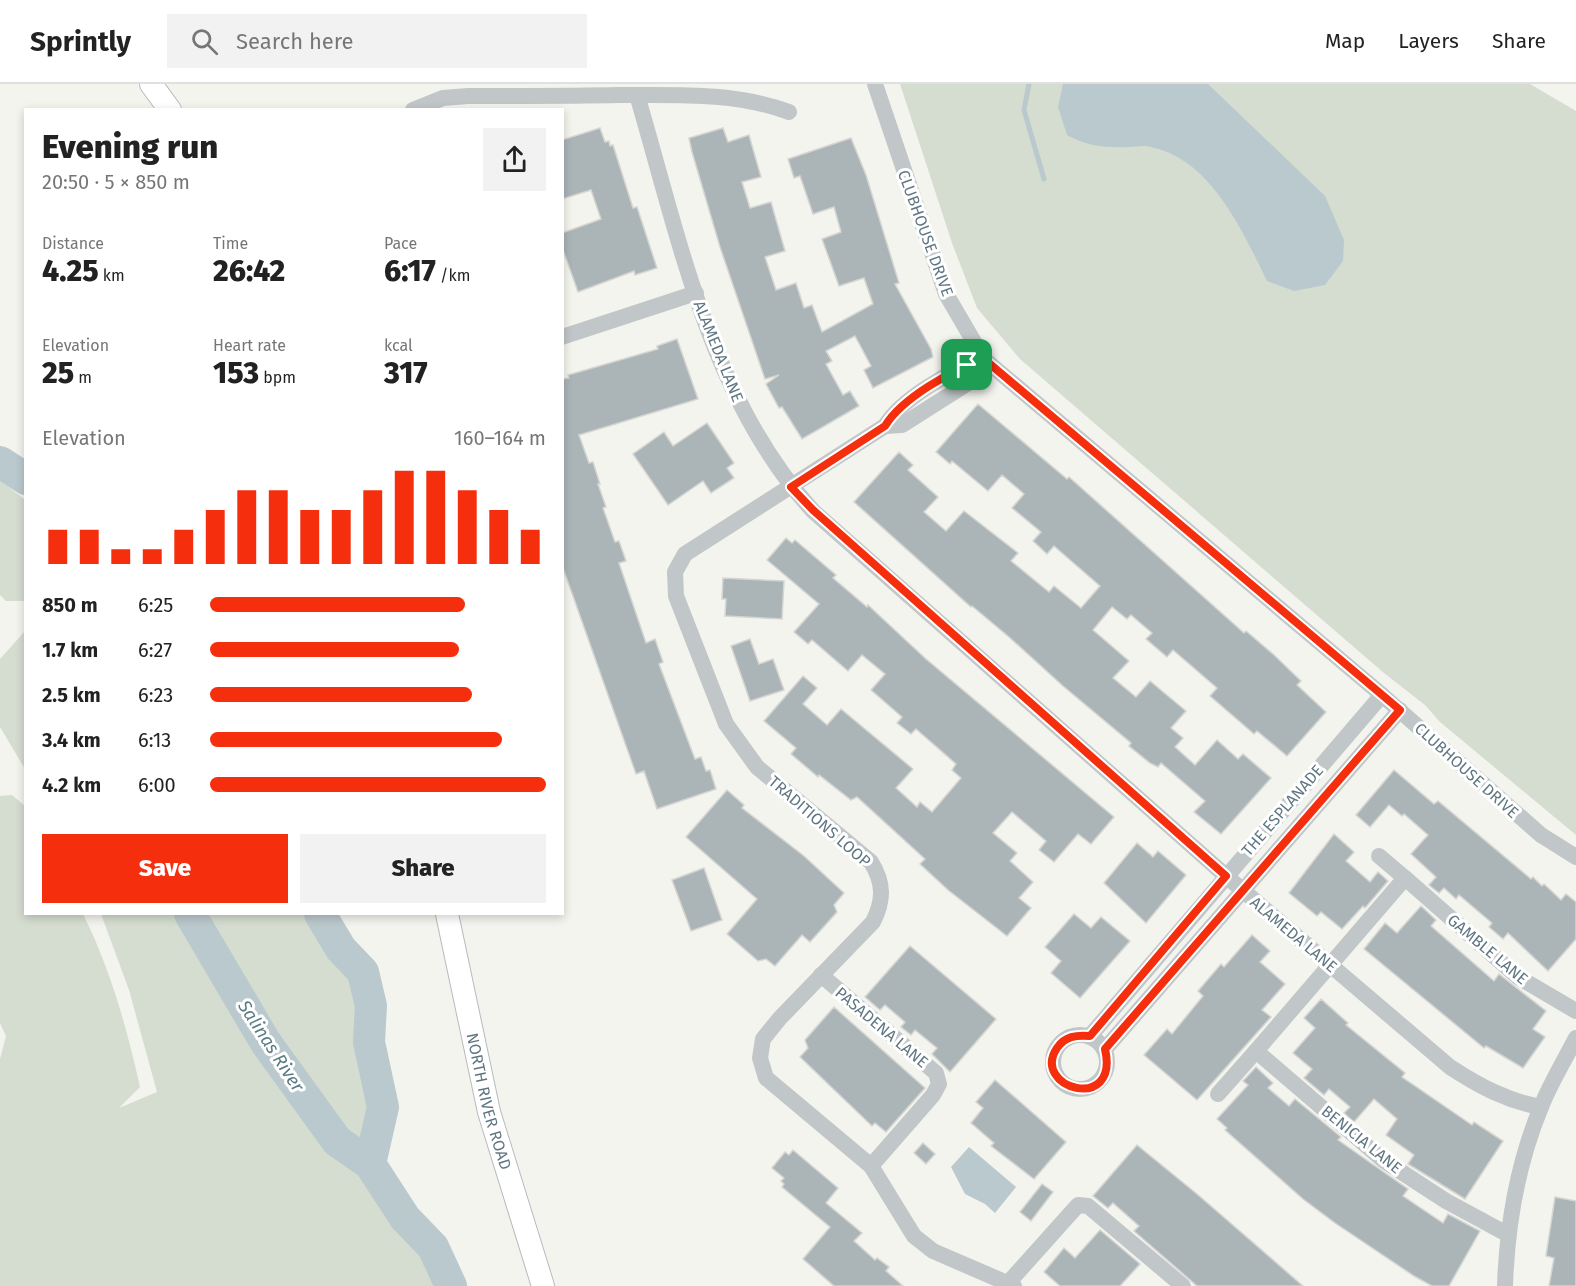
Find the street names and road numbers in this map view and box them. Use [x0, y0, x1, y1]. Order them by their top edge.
street label: CLUBHOUSE DRIVE [894, 167, 957, 299]
street label: ALAMEDA LANE [690, 298, 747, 405]
street label: CLUBHOUSE DRIVE [1411, 719, 1522, 822]
street label: THE ESPLANADE [1238, 761, 1327, 860]
street label: TRADITIONS LOOP [765, 772, 875, 871]
street label: ALAMEDA LANE [1246, 893, 1341, 976]
street label: GAMBLE LANE [1444, 910, 1532, 988]
street label: PASADENA LANE [831, 983, 932, 1072]
street label: NORTH RIVER ROAD [462, 1031, 515, 1172]
street label: BENICIA LANE [1318, 1101, 1406, 1177]

